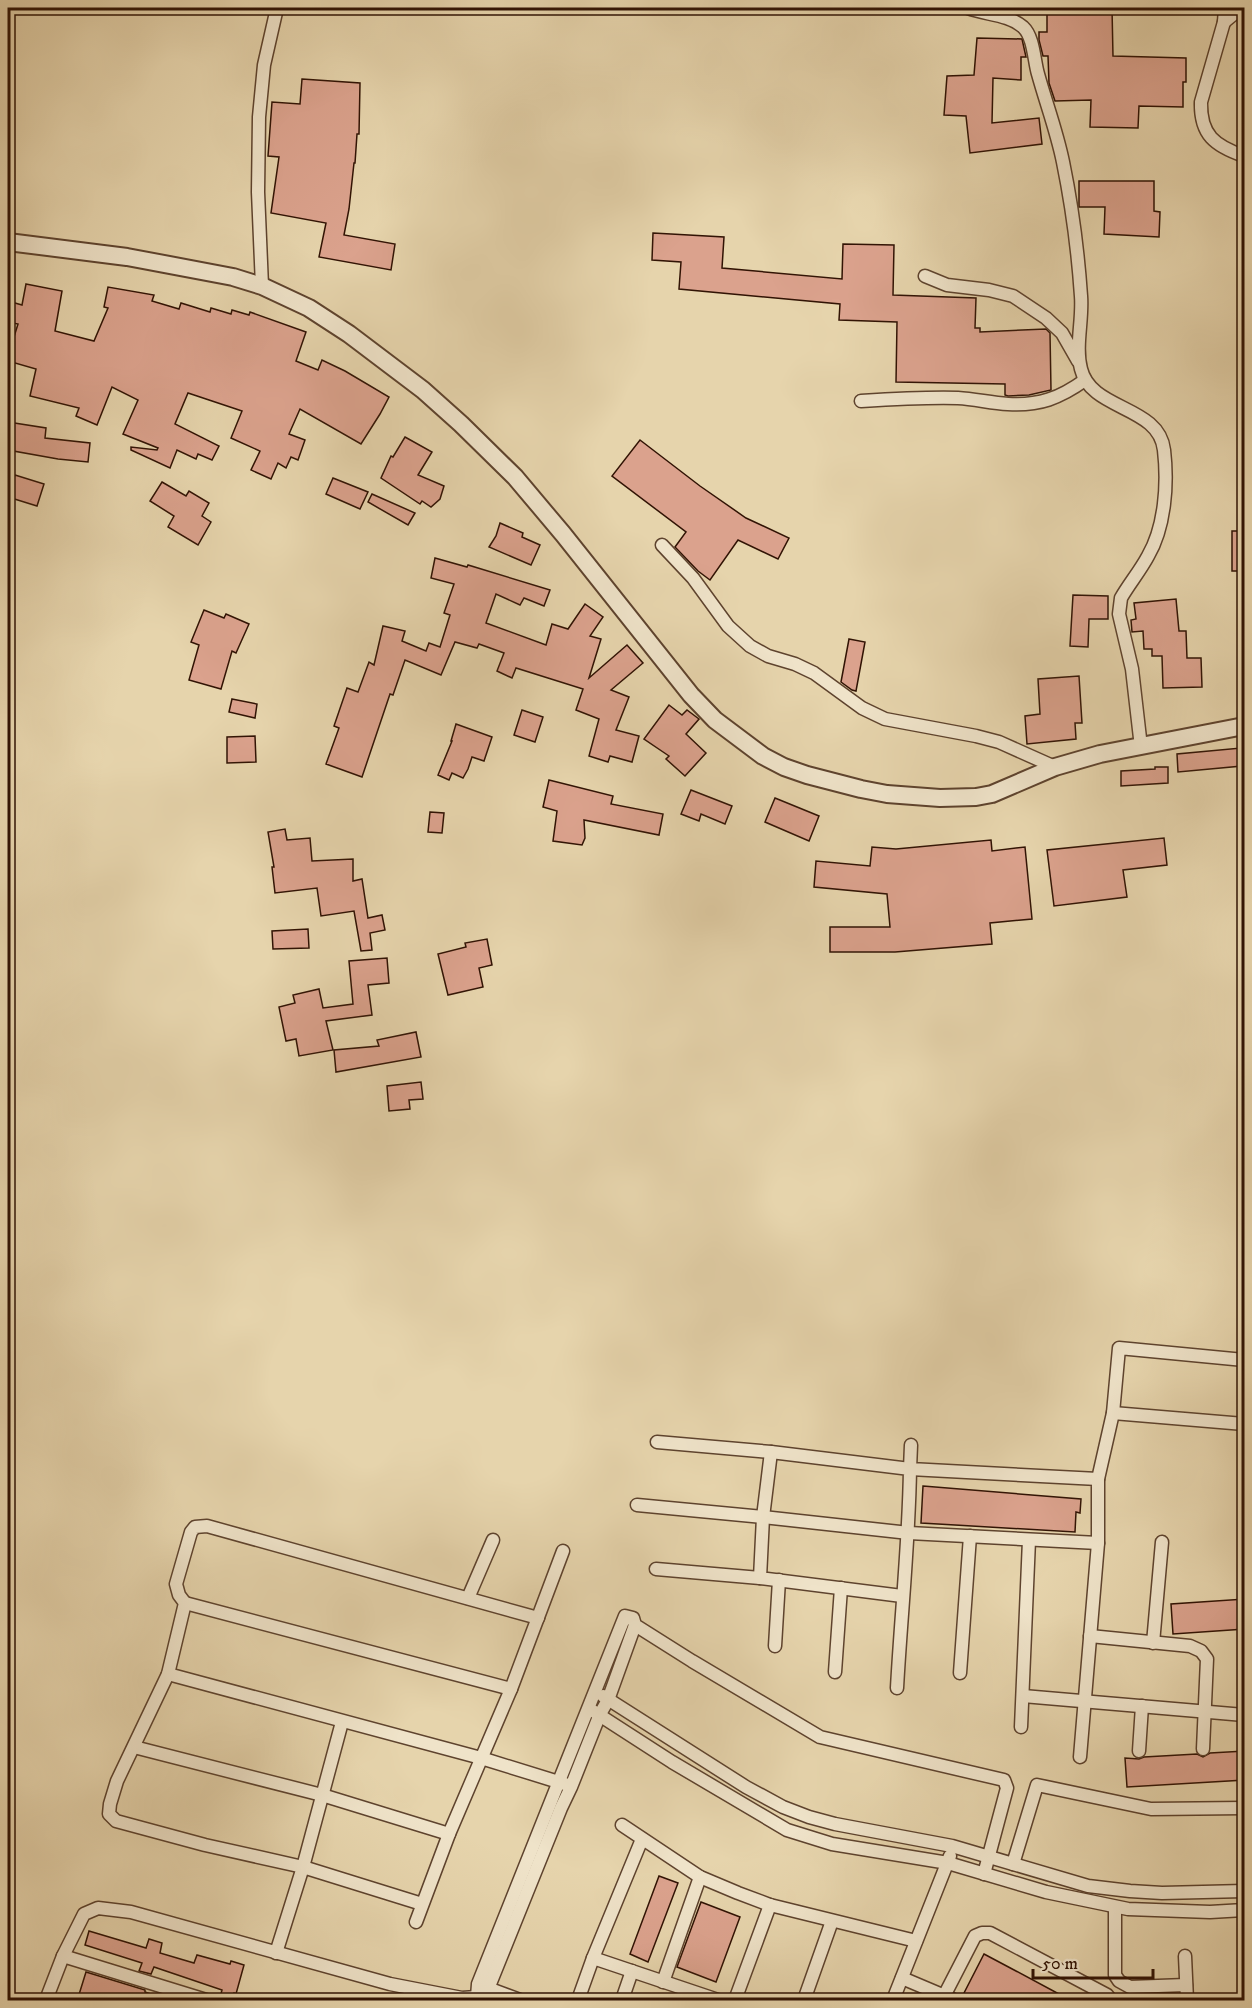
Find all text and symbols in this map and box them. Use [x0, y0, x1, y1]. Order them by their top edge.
scale bar [1033, 1942, 1153, 1980]
text: 50 m [1042, 1953, 1078, 1975]

